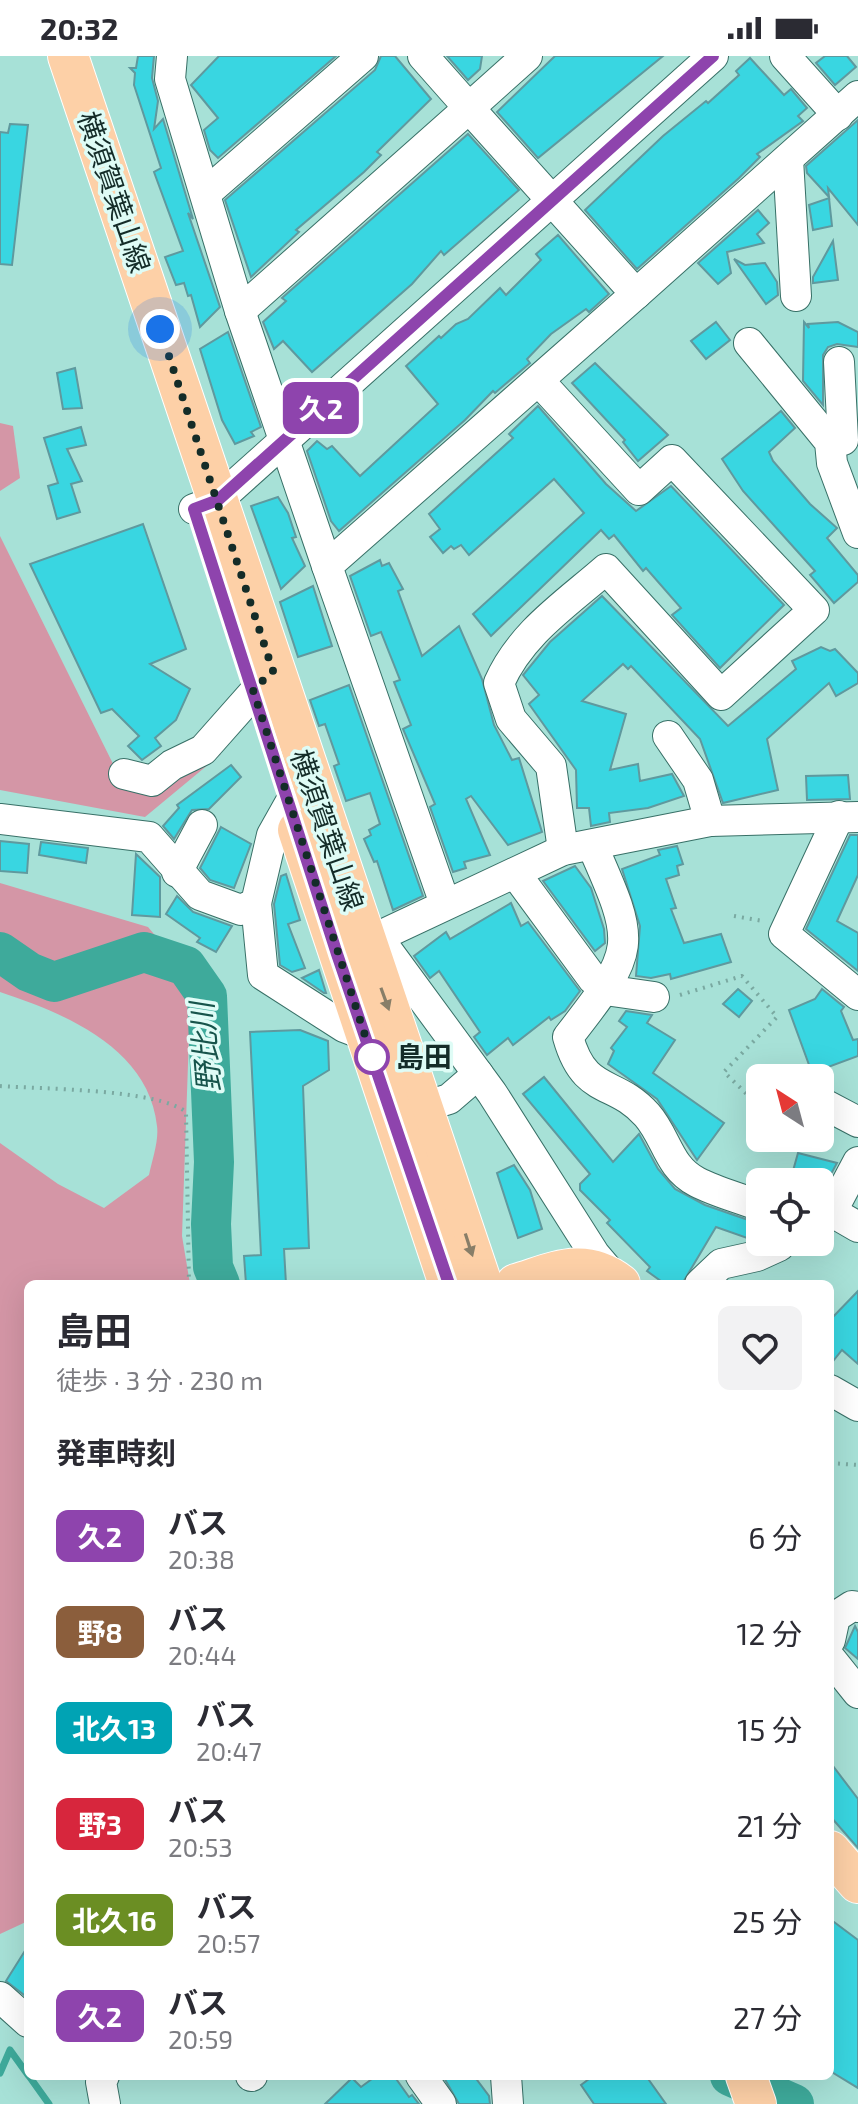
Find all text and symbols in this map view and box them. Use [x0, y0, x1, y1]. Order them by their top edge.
text: 20:32 [40, 10, 119, 46]
street label: 横須賀葉山線 [72, 107, 158, 277]
your location [140, 309, 180, 349]
line badge: 久2 [285, 382, 357, 434]
text: 久2 [299, 391, 343, 425]
street label: 横須賀葉山線 [285, 745, 371, 915]
one-way arrow [379, 987, 391, 1011]
water label: 野比川 [182, 998, 226, 1094]
place label: 島田 [396, 1039, 452, 1073]
marker: 島田 [355, 1040, 389, 1074]
north arrow [746, 1064, 834, 1152]
map controls [746, 1064, 834, 1256]
button: locate [746, 1168, 834, 1256]
one-way arrow [463, 1233, 475, 1257]
button: heart [718, 1306, 802, 1390]
text: 島田 [56, 1307, 132, 1353]
text: 徒歩 · 3 分 · 230 m [56, 1364, 263, 1395]
text: 発車時刻 [56, 1434, 176, 1470]
text: バス [168, 1504, 228, 1540]
text: 久2 [78, 1519, 122, 1553]
text: 6 分 [748, 1519, 802, 1555]
text: 20:38 [168, 1543, 235, 1574]
text: バス [168, 1600, 228, 1636]
text: 野8 [77, 1615, 123, 1649]
text: 12 分 [737, 1615, 802, 1651]
text: 20:44 [168, 1639, 236, 1670]
text: バス [196, 1696, 256, 1732]
text: 北久13 [72, 1711, 156, 1745]
text: 15 分 [737, 1711, 802, 1747]
text: 20:47 [196, 1735, 262, 1766]
text: バス [168, 1792, 228, 1828]
text: 野3 [78, 1807, 122, 1841]
text: 21 分 [737, 1807, 802, 1843]
text: 20:53 [168, 1831, 233, 1862]
text: バス [197, 1888, 257, 1924]
text: 北久16 [72, 1903, 157, 1937]
text: 25 分 [732, 1903, 802, 1939]
text: 20:57 [197, 1927, 260, 1958]
text: バス [168, 1984, 228, 2020]
text: 久2 [78, 1999, 122, 2033]
text: 27 分 [733, 1999, 802, 2035]
text: 20:59 [168, 2023, 233, 2054]

